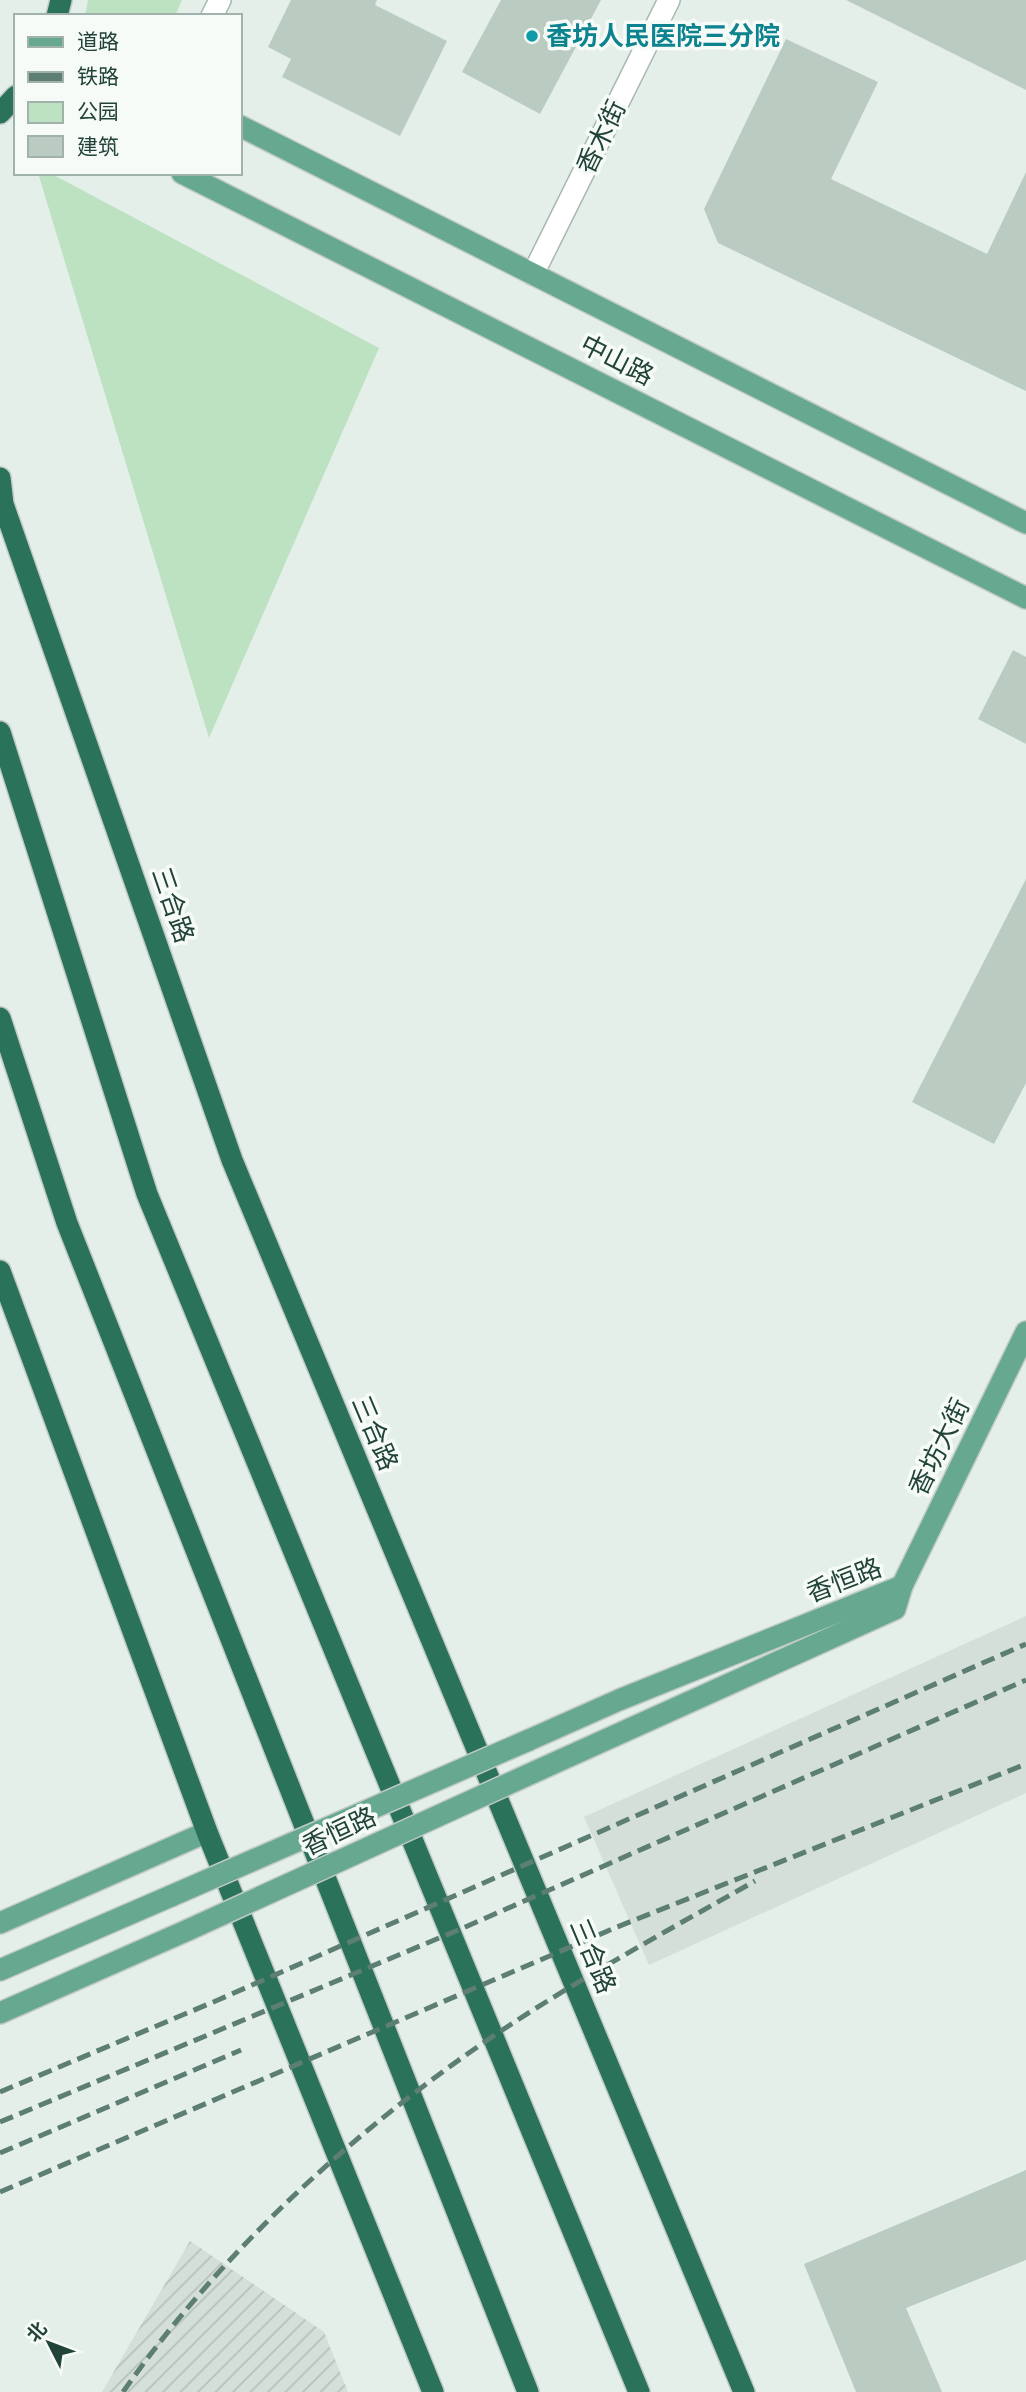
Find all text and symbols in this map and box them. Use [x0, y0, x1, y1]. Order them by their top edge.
legend [14, 14, 242, 175]
place label: 香坊人民医院三分院 [546, 19, 780, 53]
text: 道路 [77, 28, 119, 55]
marker: 香坊人民医院三分院 [524, 28, 540, 44]
text: 铁路 [77, 63, 119, 90]
street label: 香木街 [569, 94, 633, 180]
text: 公园 [77, 98, 119, 125]
text: 建筑 [77, 133, 119, 160]
street label: 中山路 [575, 327, 659, 393]
street label: 三合路 [144, 863, 202, 947]
street label: 三合路 [344, 1390, 406, 1476]
street label: 香坊大街 [901, 1393, 977, 1501]
street label: 香恒路 [801, 1550, 887, 1610]
street label: 香恒路 [296, 1799, 382, 1863]
street label: 三合路 [562, 1913, 624, 1999]
north arrow [14, 2308, 84, 2378]
text: 北 [21, 2317, 52, 2347]

